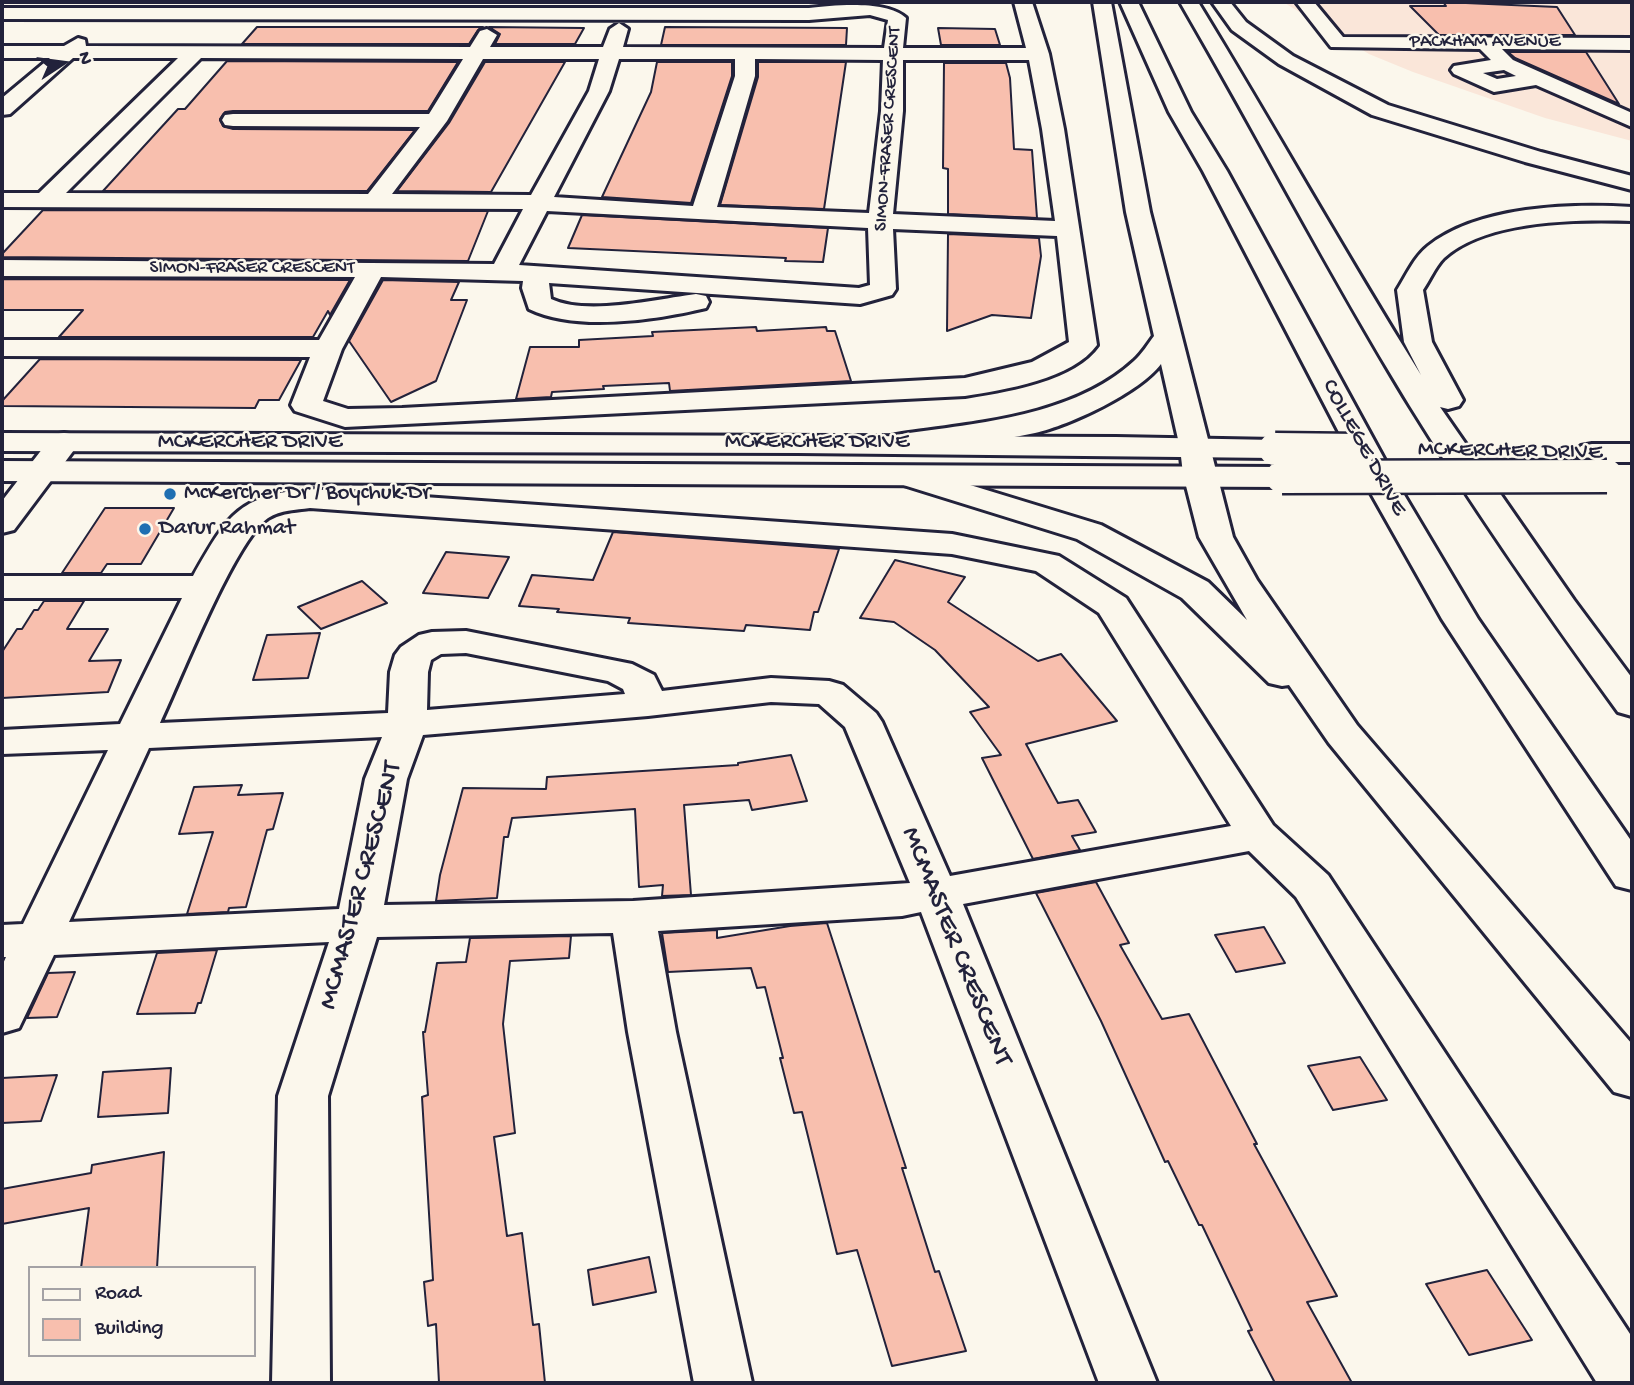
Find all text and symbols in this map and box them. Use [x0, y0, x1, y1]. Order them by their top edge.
street label: SIMON-FRASER CRESCENT [870, 26, 908, 232]
north arrow [28, 28, 98, 98]
street label: PACKHAM AVENUE [1409, 32, 1561, 54]
text: N [71, 50, 97, 67]
street label: SIMON-FRASER CRESCENT [149, 258, 355, 280]
street label: COLLEGE DRIVE [1314, 375, 1412, 521]
street label: MCKERCHER DRIVE [158, 429, 342, 457]
street label: MCKERCHER DRIVE [725, 429, 909, 457]
street label: MCKERCHER DRIVE [1417, 437, 1603, 467]
place label: McKercher Dr / Boychuk Dr [184, 480, 430, 508]
marker: McKercher Dr / Boychuk Dr [162, 486, 178, 502]
place label: Darur Rahmat [159, 515, 295, 543]
marker: Darur Rahmat [137, 521, 153, 537]
street label: MCMASTER CRESCENT [313, 758, 411, 1014]
street label: MCMASTER CRESCENT [892, 822, 1018, 1072]
legend [28, 1266, 256, 1357]
text: Road [95, 1282, 141, 1307]
text: Building [95, 1317, 164, 1342]

